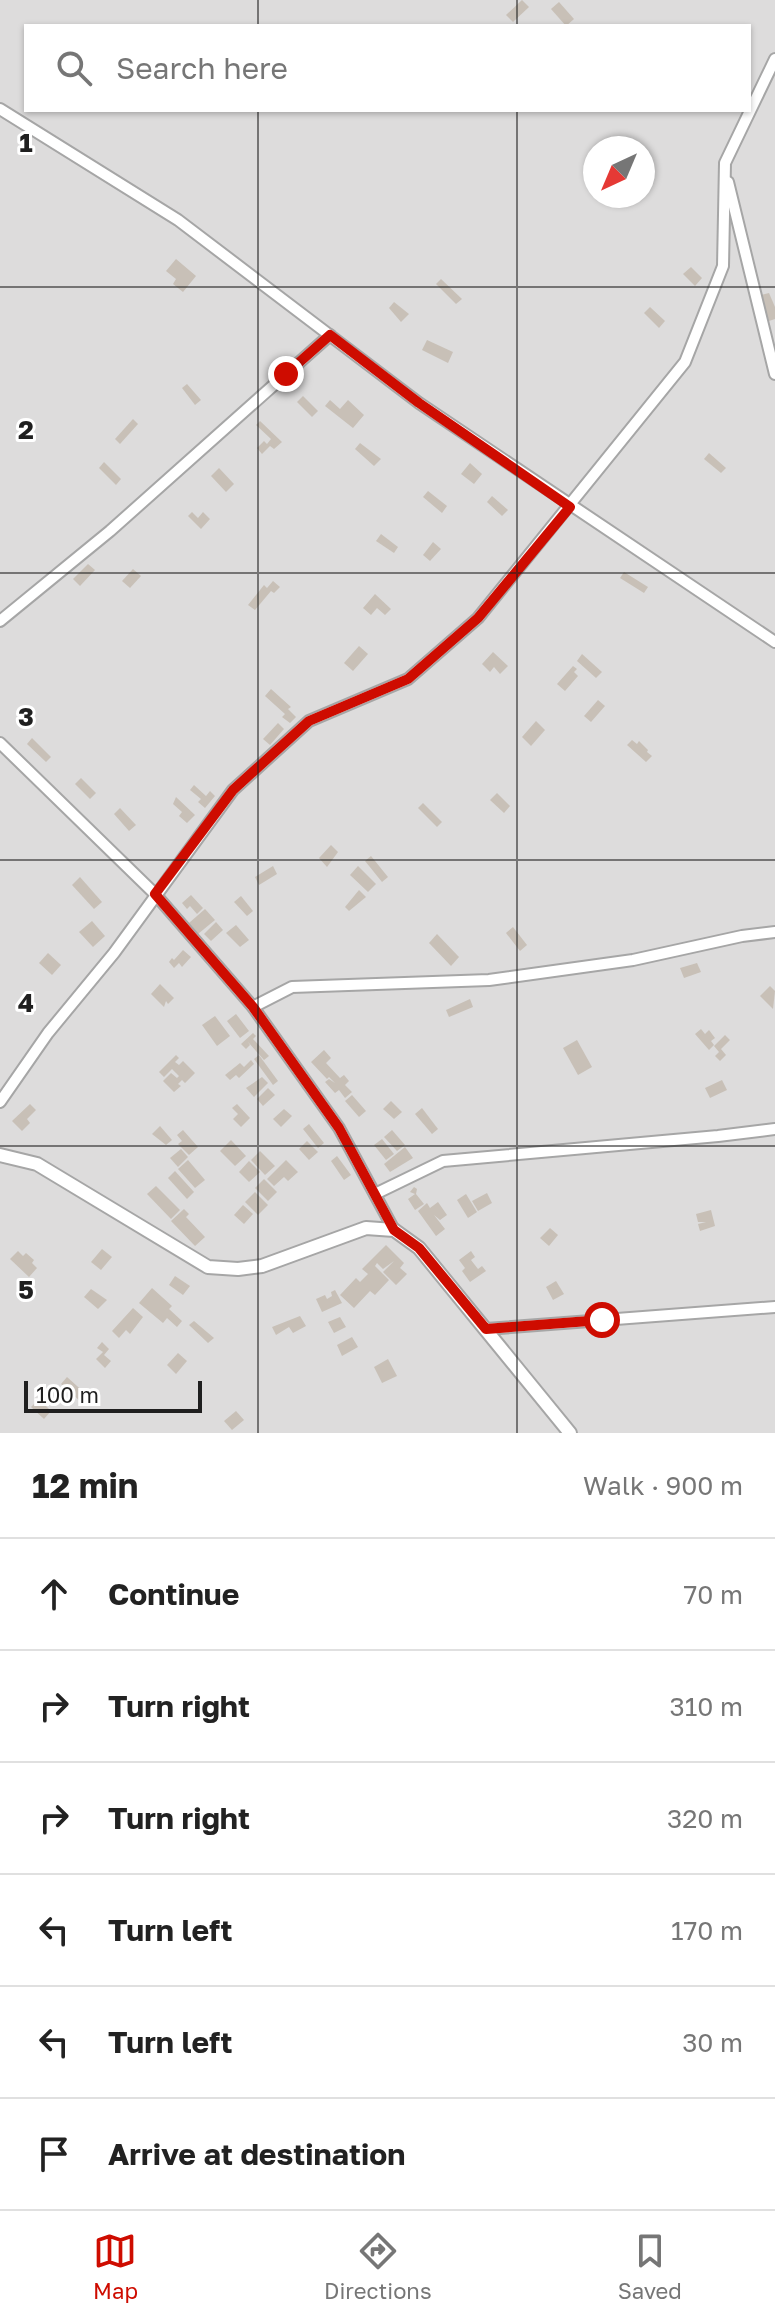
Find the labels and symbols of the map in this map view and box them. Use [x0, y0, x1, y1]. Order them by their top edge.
text: 1 [19, 127, 33, 158]
north arrow [583, 136, 655, 208]
route end [268, 356, 304, 392]
text: 2 [18, 414, 34, 445]
text: 3 [18, 701, 34, 732]
text: 4 [18, 987, 34, 1018]
text: 5 [18, 1274, 34, 1305]
route start [584, 1302, 620, 1338]
scale bar [24, 1377, 202, 1413]

